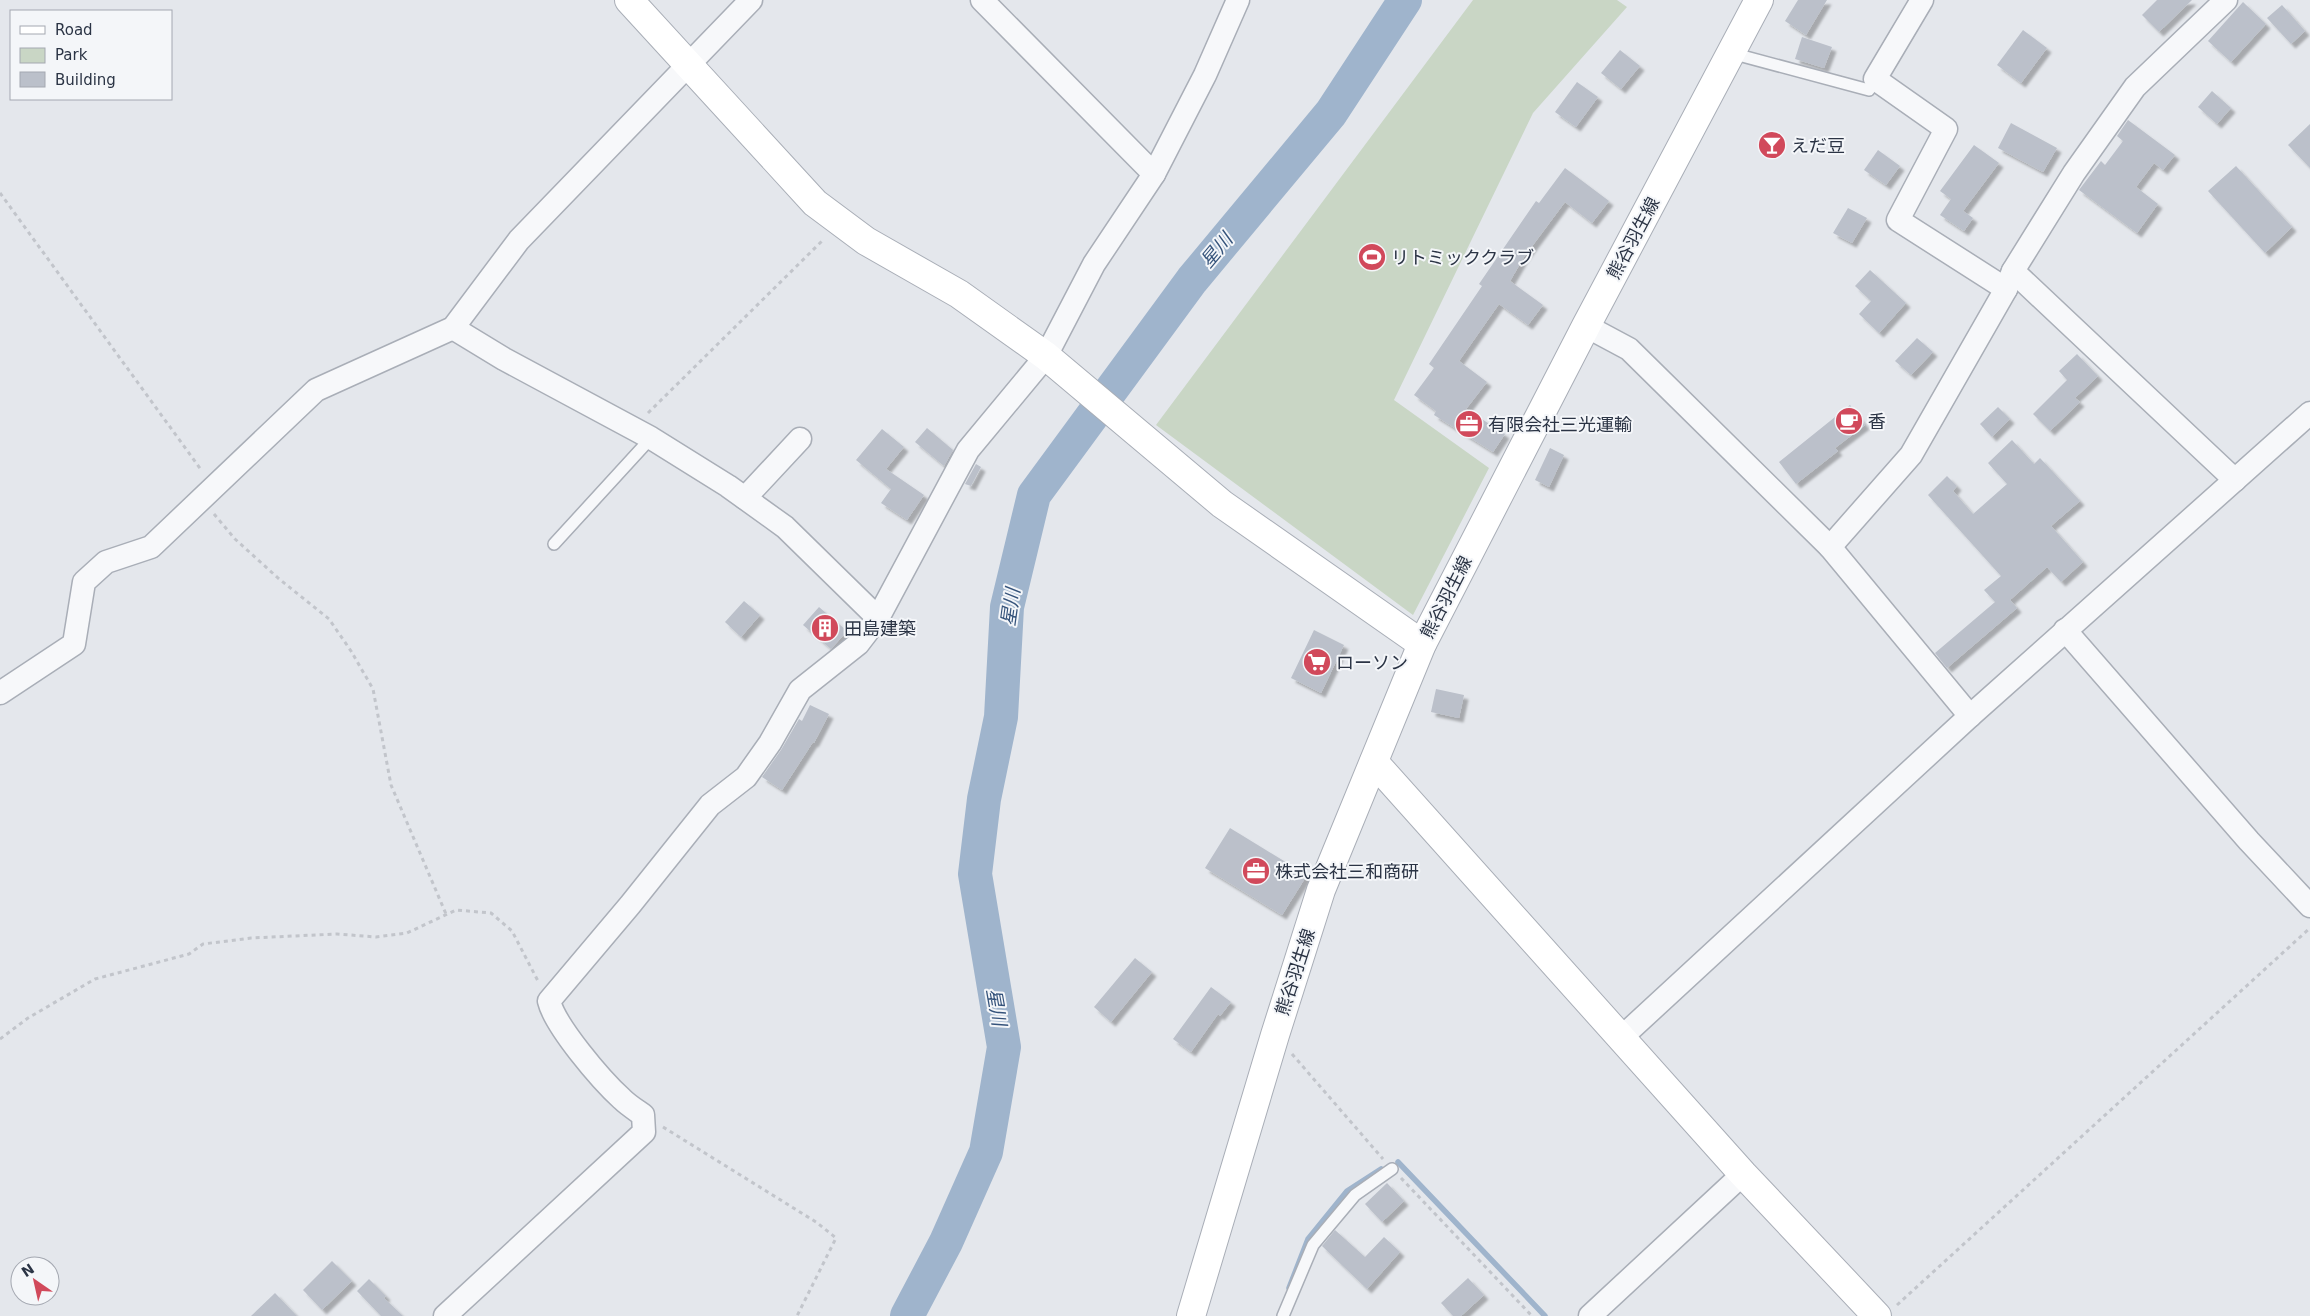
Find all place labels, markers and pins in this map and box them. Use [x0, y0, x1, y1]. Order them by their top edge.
bar icon: えだ豆 [1757, 130, 1787, 160]
place label: えだ豆 [1791, 135, 1845, 156]
sports icon: リトミッククラブ [1357, 242, 1387, 272]
place label: リトミッククラブ [1391, 247, 1534, 268]
cafe icon: 香 [1834, 406, 1864, 436]
office icon: 有限会社三光運輸 [1454, 409, 1484, 439]
place label: 香 [1868, 411, 1886, 432]
place label: 有限会社三光運輸 [1488, 414, 1632, 435]
building icon: 田島建築 [810, 613, 840, 643]
place label: 田島建築 [844, 618, 916, 639]
supermarket icon: ローソン [1302, 647, 1332, 677]
place label: ローソン [1336, 652, 1408, 673]
office icon: 株式会社三和商研 [1241, 856, 1271, 886]
place label: 株式会社三和商研 [1275, 861, 1419, 882]

